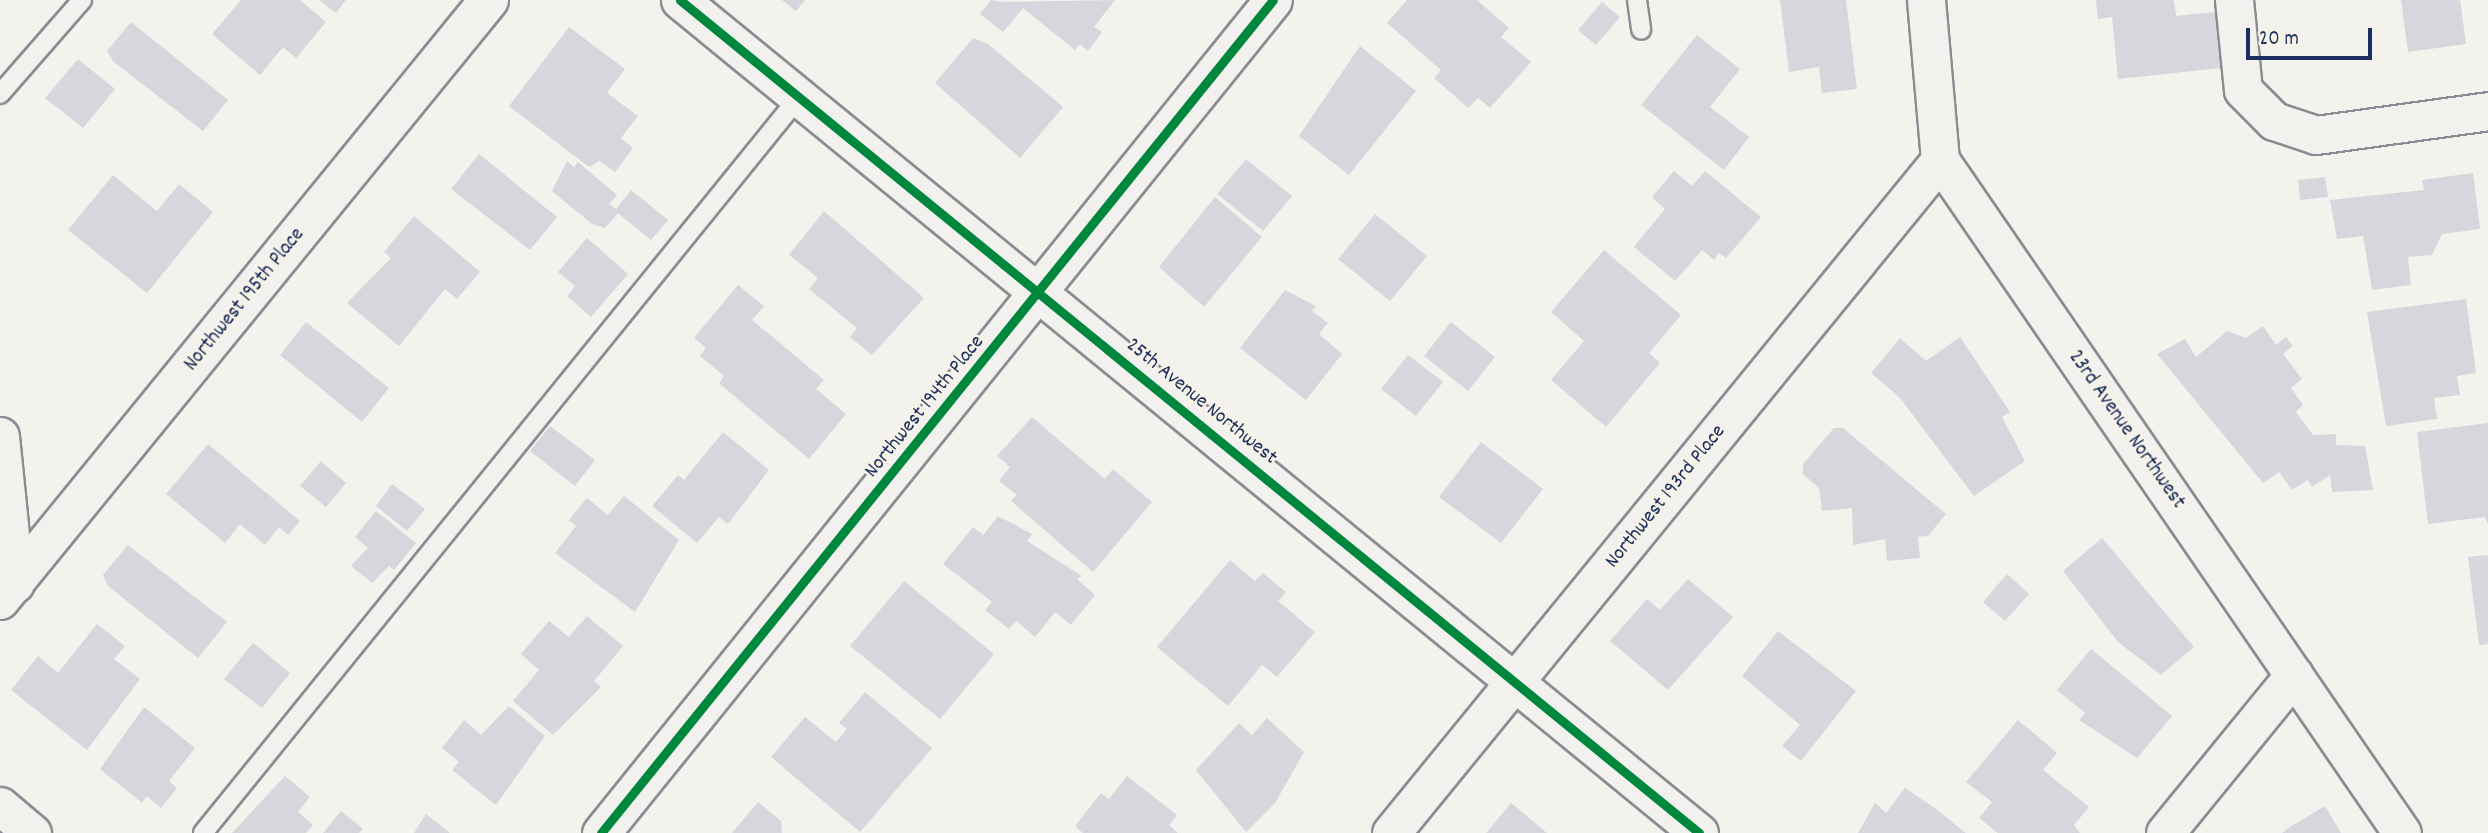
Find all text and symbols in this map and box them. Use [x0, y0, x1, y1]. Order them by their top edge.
scale bar [2250, 14, 2376, 58]
text: 20 m [2259, 25, 2299, 55]
street label: Northwest 195th Place [179, 223, 311, 377]
street label: Northwest 194th Place [860, 331, 990, 483]
street label: 25th Avenue Northwest [1120, 333, 1282, 471]
street label: 23rd Avenue Northwest [2062, 346, 2190, 514]
street label: Northwest 193rd Place [1600, 420, 1732, 574]

